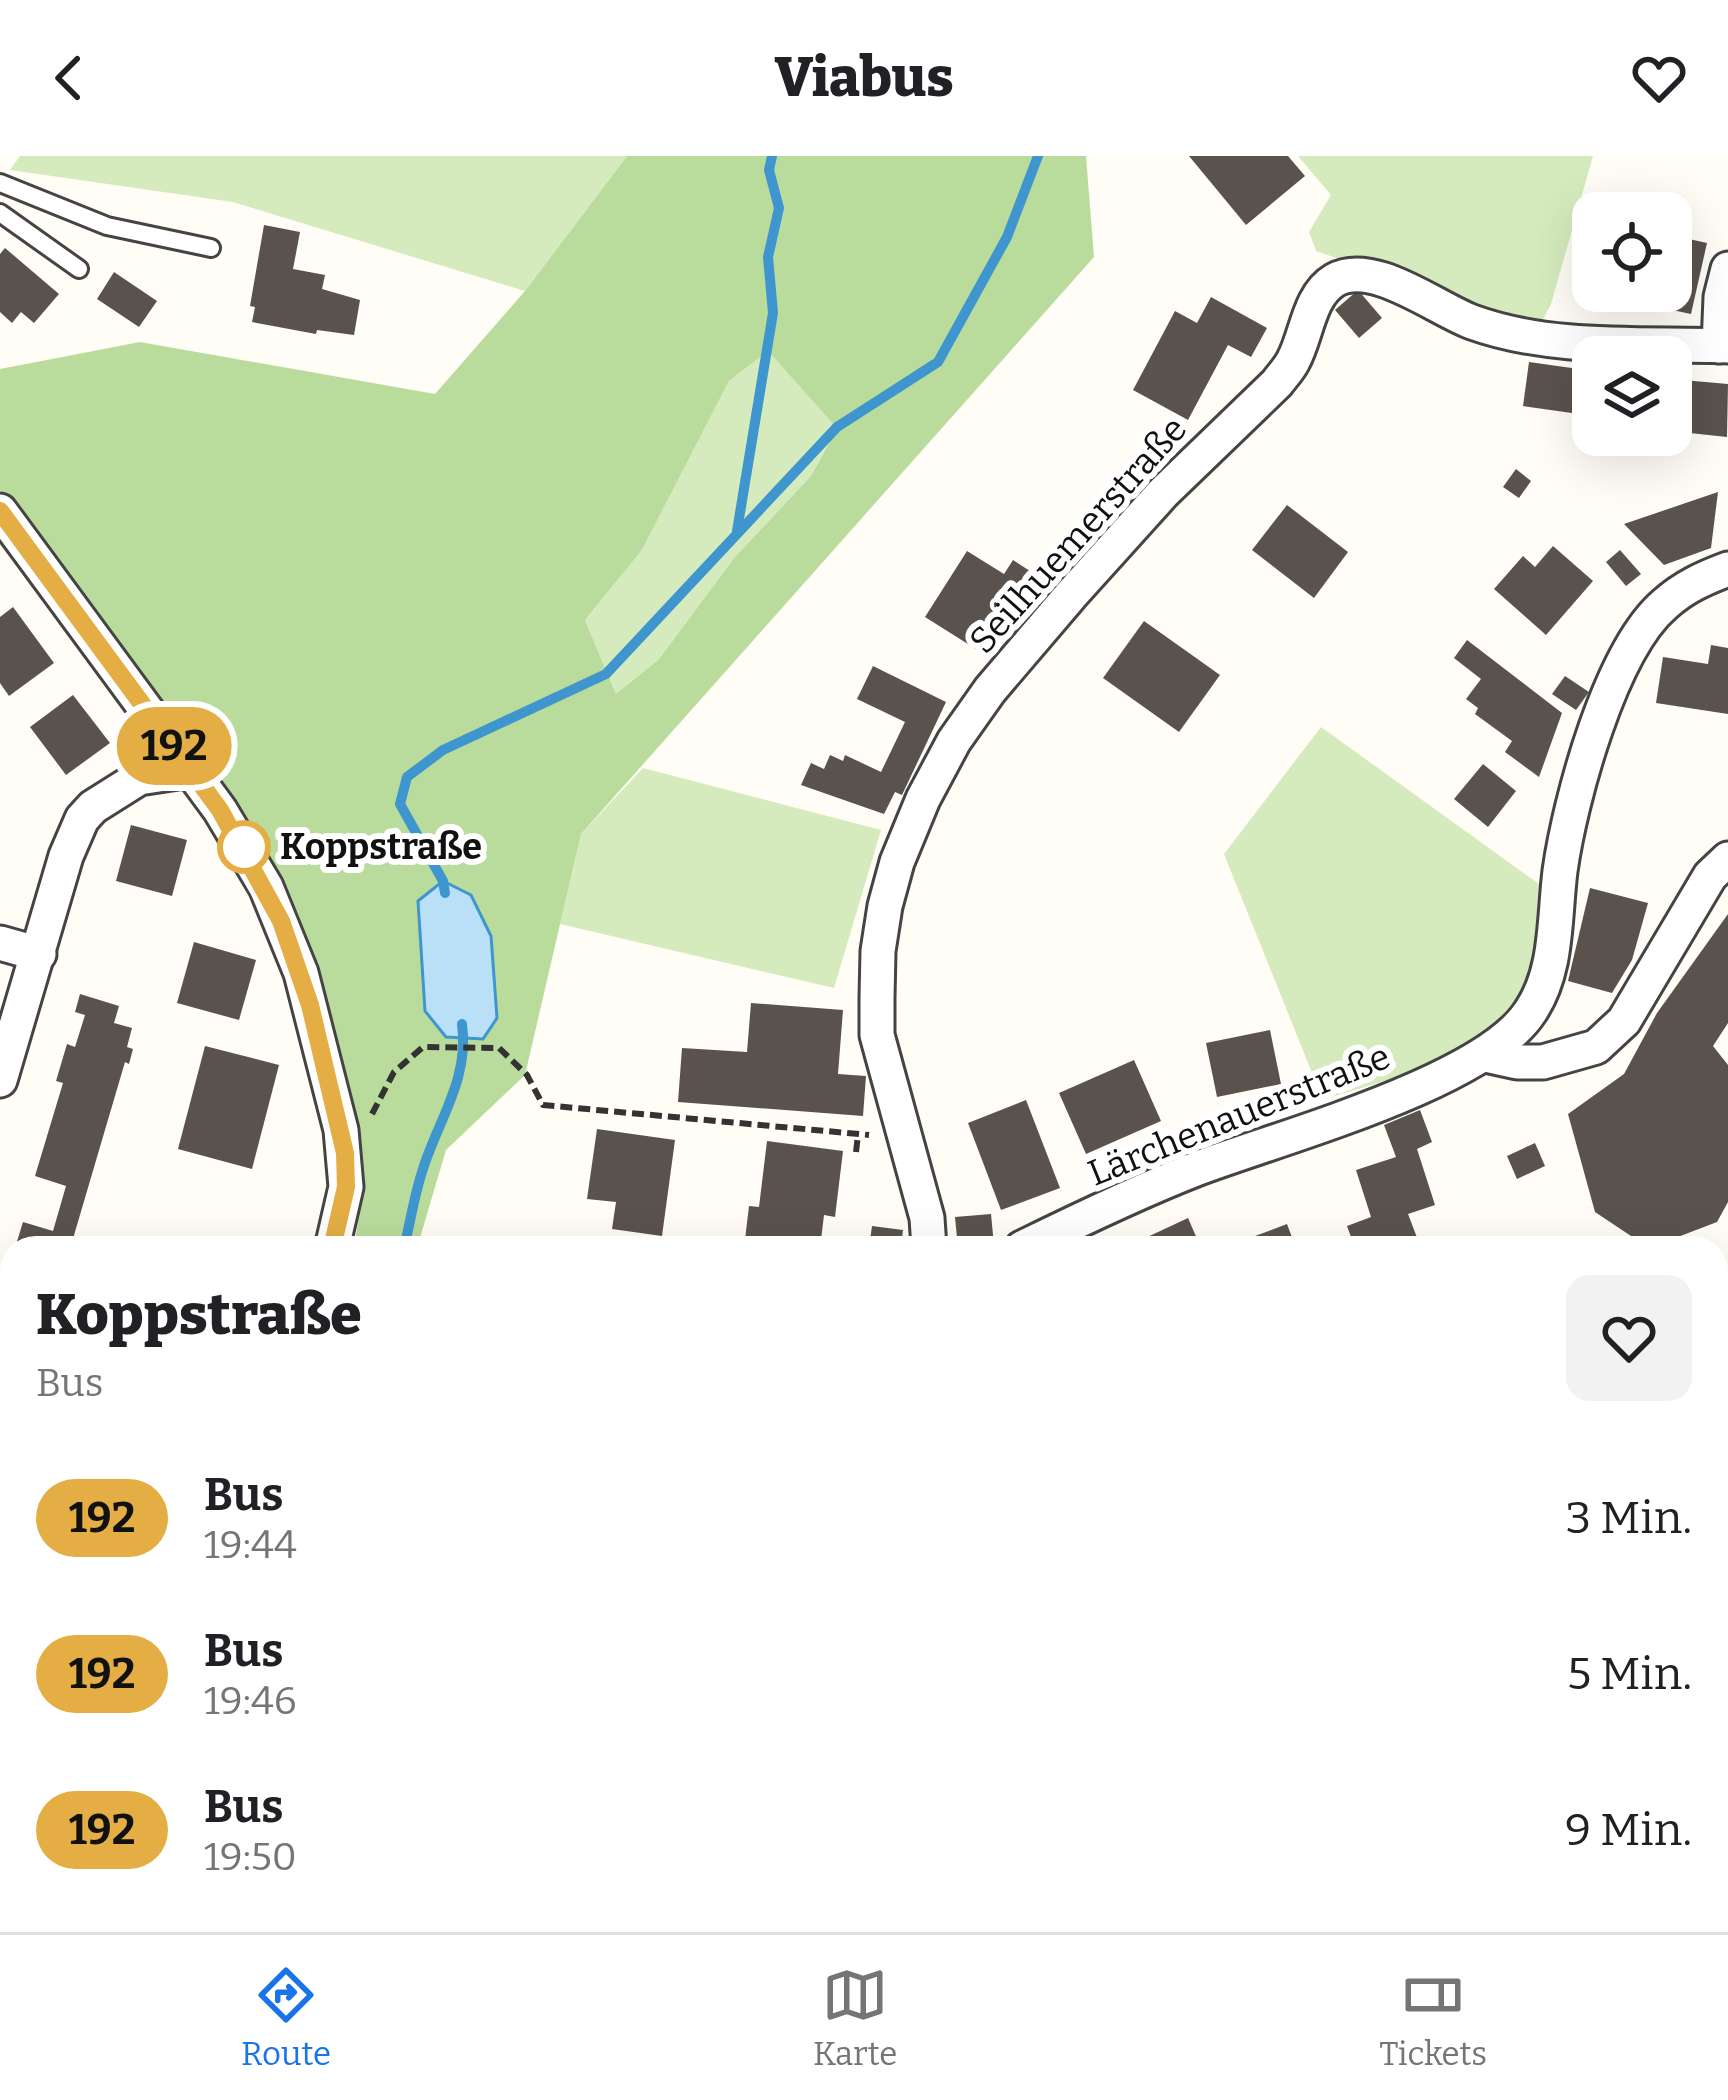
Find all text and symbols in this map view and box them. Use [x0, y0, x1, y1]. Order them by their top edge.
icon: back [36, 45, 102, 111]
icon: heart [1626, 45, 1692, 111]
text: Viabus [774, 46, 954, 110]
map controls [1572, 192, 1692, 456]
button: locate [1572, 192, 1692, 312]
button: layers [1572, 336, 1692, 456]
street label: Seilhuemerstraße [960, 408, 1196, 662]
line badge: 192 [105, 707, 243, 785]
text: 192 [141, 721, 207, 771]
marker: Koppstraße [219, 822, 269, 872]
place label: Koppstraße [280, 825, 482, 869]
street label: Lärchenauerstraße [1082, 1034, 1396, 1196]
button: heart [1566, 1275, 1692, 1401]
text: Koppstraße [36, 1281, 362, 1349]
text: Bus [36, 1360, 103, 1406]
text: Bus [204, 1468, 283, 1522]
text: 3 Min. [1566, 1491, 1692, 1545]
text: 192 [69, 1493, 135, 1543]
text: 19:44 [204, 1522, 297, 1568]
text: Bus [204, 1624, 283, 1678]
text: 5 Min. [1567, 1647, 1692, 1701]
text: 192 [69, 1649, 135, 1699]
text: 19:46 [204, 1678, 297, 1724]
text: Bus [204, 1780, 283, 1834]
text: 9 Min. [1565, 1803, 1692, 1857]
text: 192 [69, 1805, 135, 1855]
text: 19:50 [204, 1834, 297, 1880]
tab: Route [241, 1962, 331, 2074]
tab: Karte [813, 1962, 897, 2074]
tab: Tickets [1379, 1962, 1487, 2074]

